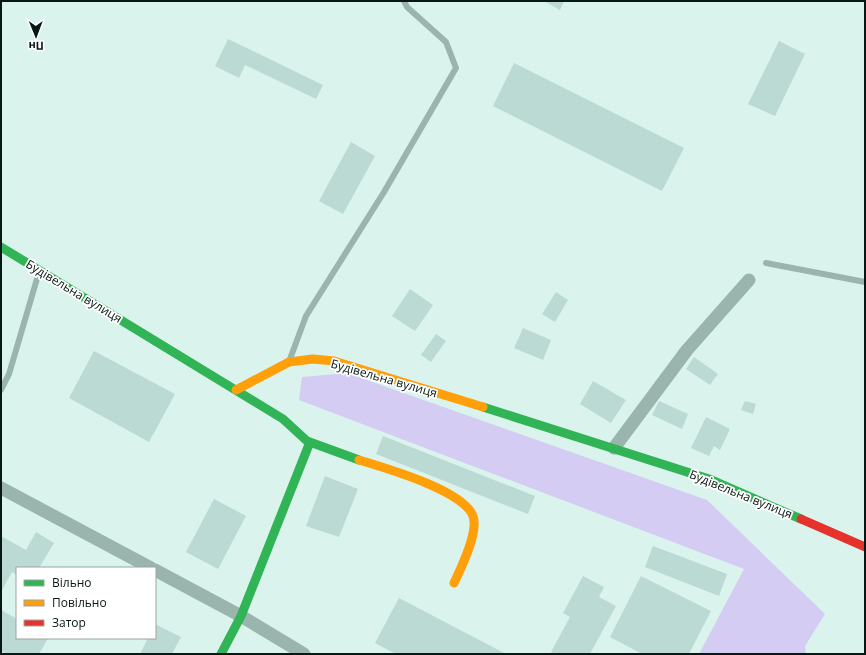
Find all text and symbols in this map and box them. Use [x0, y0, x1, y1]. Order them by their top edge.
north arrow [16, 16, 56, 56]
text: Пн [28, 39, 44, 54]
street label: Будівельна вулиця [23, 255, 125, 327]
street label: Будівельна вулиця [329, 355, 439, 401]
street label: Будівельна вулиця [687, 466, 795, 522]
legend [16, 567, 156, 639]
text: Вільно [52, 574, 92, 591]
text: Повільно [52, 594, 107, 611]
text: Затор [52, 614, 86, 631]

